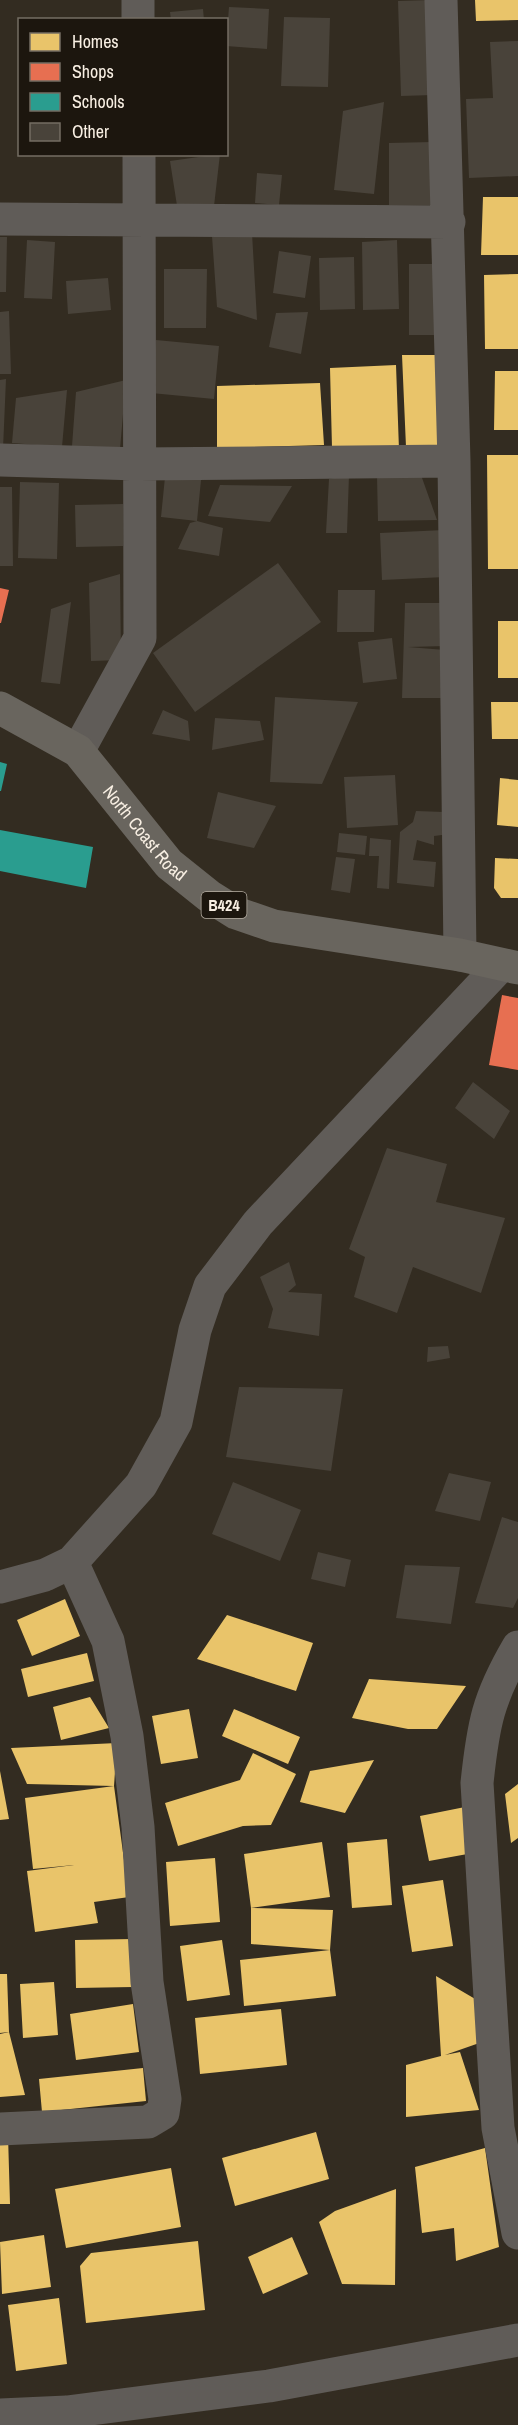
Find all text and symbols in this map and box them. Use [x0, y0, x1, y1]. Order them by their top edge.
legend [18, 18, 228, 156]
text: Homes [72, 29, 119, 54]
text: Shops [72, 59, 114, 84]
text: Schools [72, 89, 125, 114]
text: Other [72, 119, 109, 144]
street label: North Coast Road [98, 780, 192, 886]
road number: B424 [202, 892, 246, 918]

